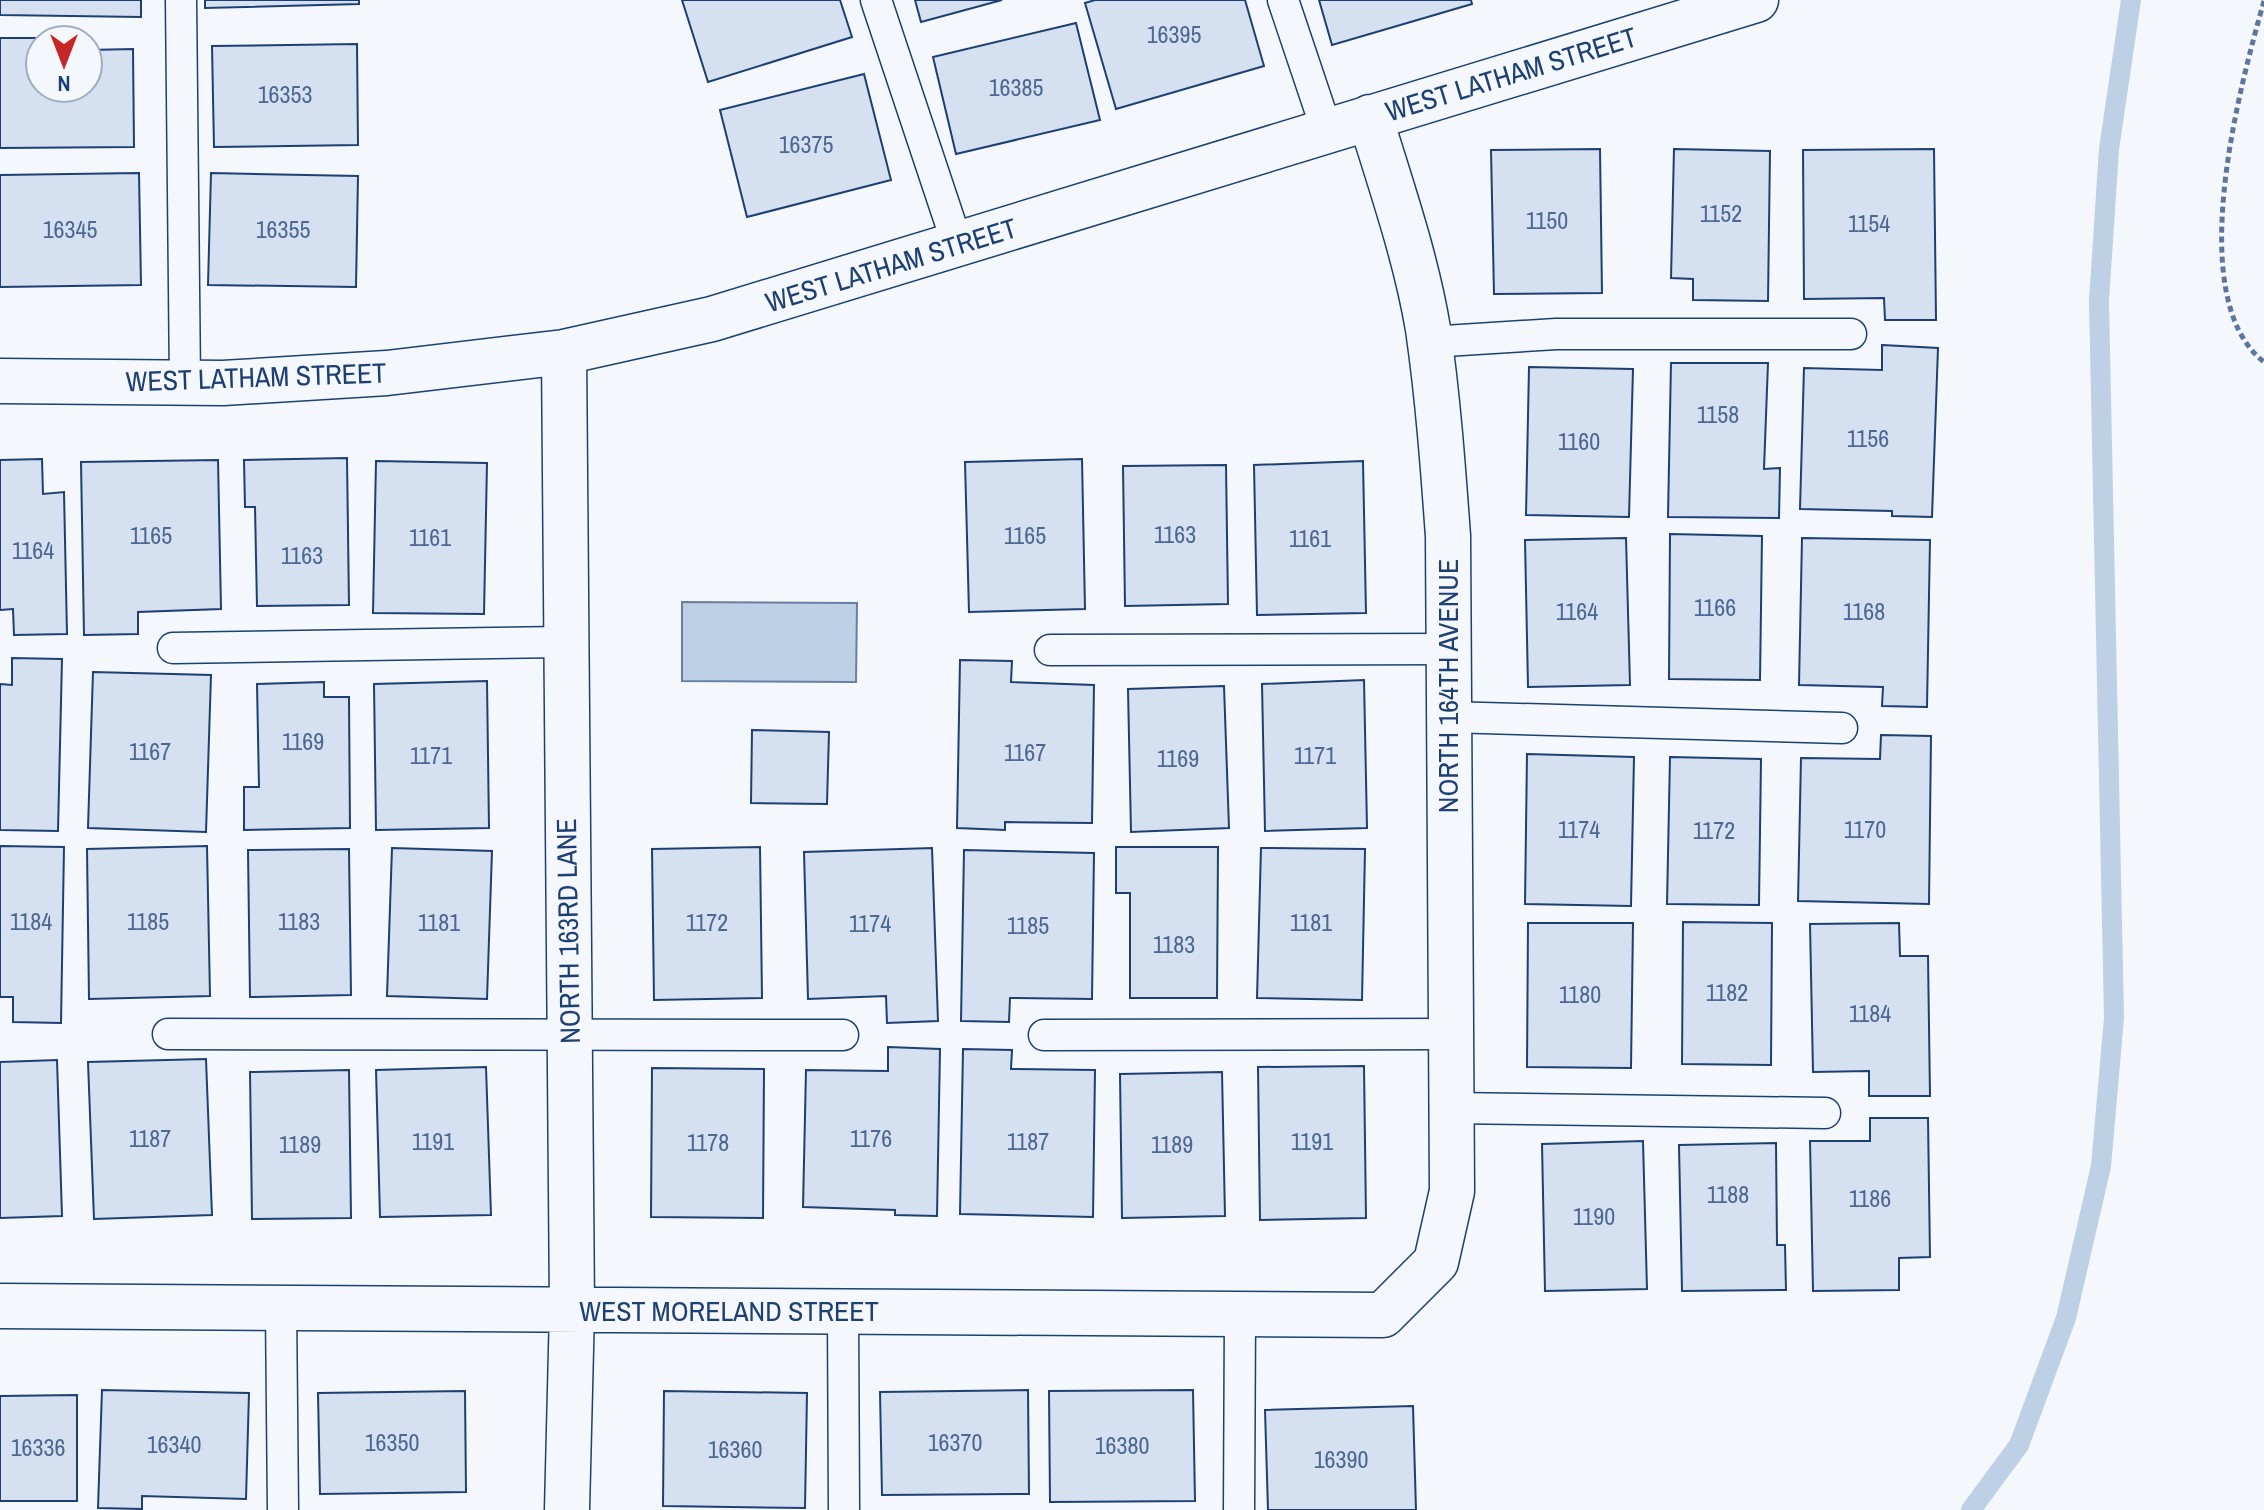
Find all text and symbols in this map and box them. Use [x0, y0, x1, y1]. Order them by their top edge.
house number: 16395 [1147, 18, 1201, 50]
street label: WEST LATHAM STREET [1381, 18, 1641, 130]
north arrow [24, 24, 104, 104]
text: N [57, 69, 71, 99]
house number: 16385 [989, 71, 1043, 103]
house number: 16353 [258, 78, 312, 110]
house number: 16375 [779, 128, 833, 160]
house number: 1152 [1700, 197, 1742, 229]
house number: 1150 [1526, 204, 1568, 236]
house number: 1154 [1848, 207, 1890, 239]
street label: WEST LATHAM STREET [761, 209, 1021, 321]
house number: 16345 [43, 213, 97, 245]
house number: 16355 [256, 213, 310, 245]
street label: WEST LATHAM STREET [125, 353, 387, 401]
house number: 1158 [1697, 398, 1739, 430]
house number: 1156 [1847, 422, 1889, 454]
house number: 1160 [1558, 425, 1600, 457]
house number: 1163 [1154, 518, 1196, 550]
house number: 1165 [130, 519, 172, 551]
house number: 1165 [1004, 519, 1046, 551]
house number: 1161 [409, 521, 451, 553]
house number: 1161 [1289, 522, 1331, 554]
house number: 1164 [12, 534, 54, 566]
house number: 1163 [281, 539, 323, 571]
street label: NORTH 164TH AVENUE [1429, 559, 1467, 813]
house number: 1166 [1694, 591, 1736, 623]
house number: 1164 [1556, 595, 1598, 627]
house number: 1168 [1843, 595, 1885, 627]
house number: 1169 [282, 725, 324, 757]
house number: 1167 [129, 735, 171, 767]
house number: 1167 [1004, 736, 1046, 768]
house number: 1171 [410, 739, 452, 771]
house number: 1171 [1294, 739, 1336, 771]
house number: 1169 [1157, 742, 1199, 774]
house number: 1174 [1558, 813, 1600, 845]
house number: 1170 [1844, 813, 1886, 845]
house number: 1172 [1693, 814, 1735, 846]
street label: NORTH 163RD LANE [547, 818, 589, 1044]
house number: 1184 [10, 905, 52, 937]
house number: 1185 [127, 905, 169, 937]
house number: 1183 [278, 905, 320, 937]
house number: 1181 [418, 906, 460, 938]
house number: 1172 [686, 906, 728, 938]
house number: 1181 [1290, 906, 1332, 938]
house number: 1174 [849, 907, 891, 939]
house number: 1185 [1007, 909, 1049, 941]
house number: 1183 [1153, 928, 1195, 960]
house number: 1182 [1706, 976, 1748, 1008]
house number: 1180 [1559, 978, 1601, 1010]
house number: 1184 [1849, 997, 1891, 1029]
house number: 1187 [129, 1122, 171, 1154]
house number: 1176 [850, 1122, 892, 1154]
house number: 1191 [412, 1125, 454, 1157]
house number: 1187 [1007, 1125, 1049, 1157]
house number: 1191 [1291, 1125, 1333, 1157]
house number: 1178 [687, 1126, 729, 1158]
house number: 1189 [279, 1128, 321, 1160]
house number: 1189 [1151, 1128, 1193, 1160]
house number: 1188 [1707, 1178, 1749, 1210]
house number: 1186 [1849, 1182, 1891, 1214]
house number: 1190 [1573, 1200, 1615, 1232]
street label: WEST MORELAND STREET [579, 1292, 879, 1330]
house number: 16350 [365, 1426, 419, 1458]
house number: 16370 [928, 1426, 982, 1458]
house number: 16340 [147, 1428, 201, 1460]
house number: 16380 [1095, 1429, 1149, 1461]
house number: 16336 [11, 1431, 65, 1463]
house number: 16360 [708, 1433, 762, 1465]
house number: 16390 [1314, 1443, 1368, 1475]

